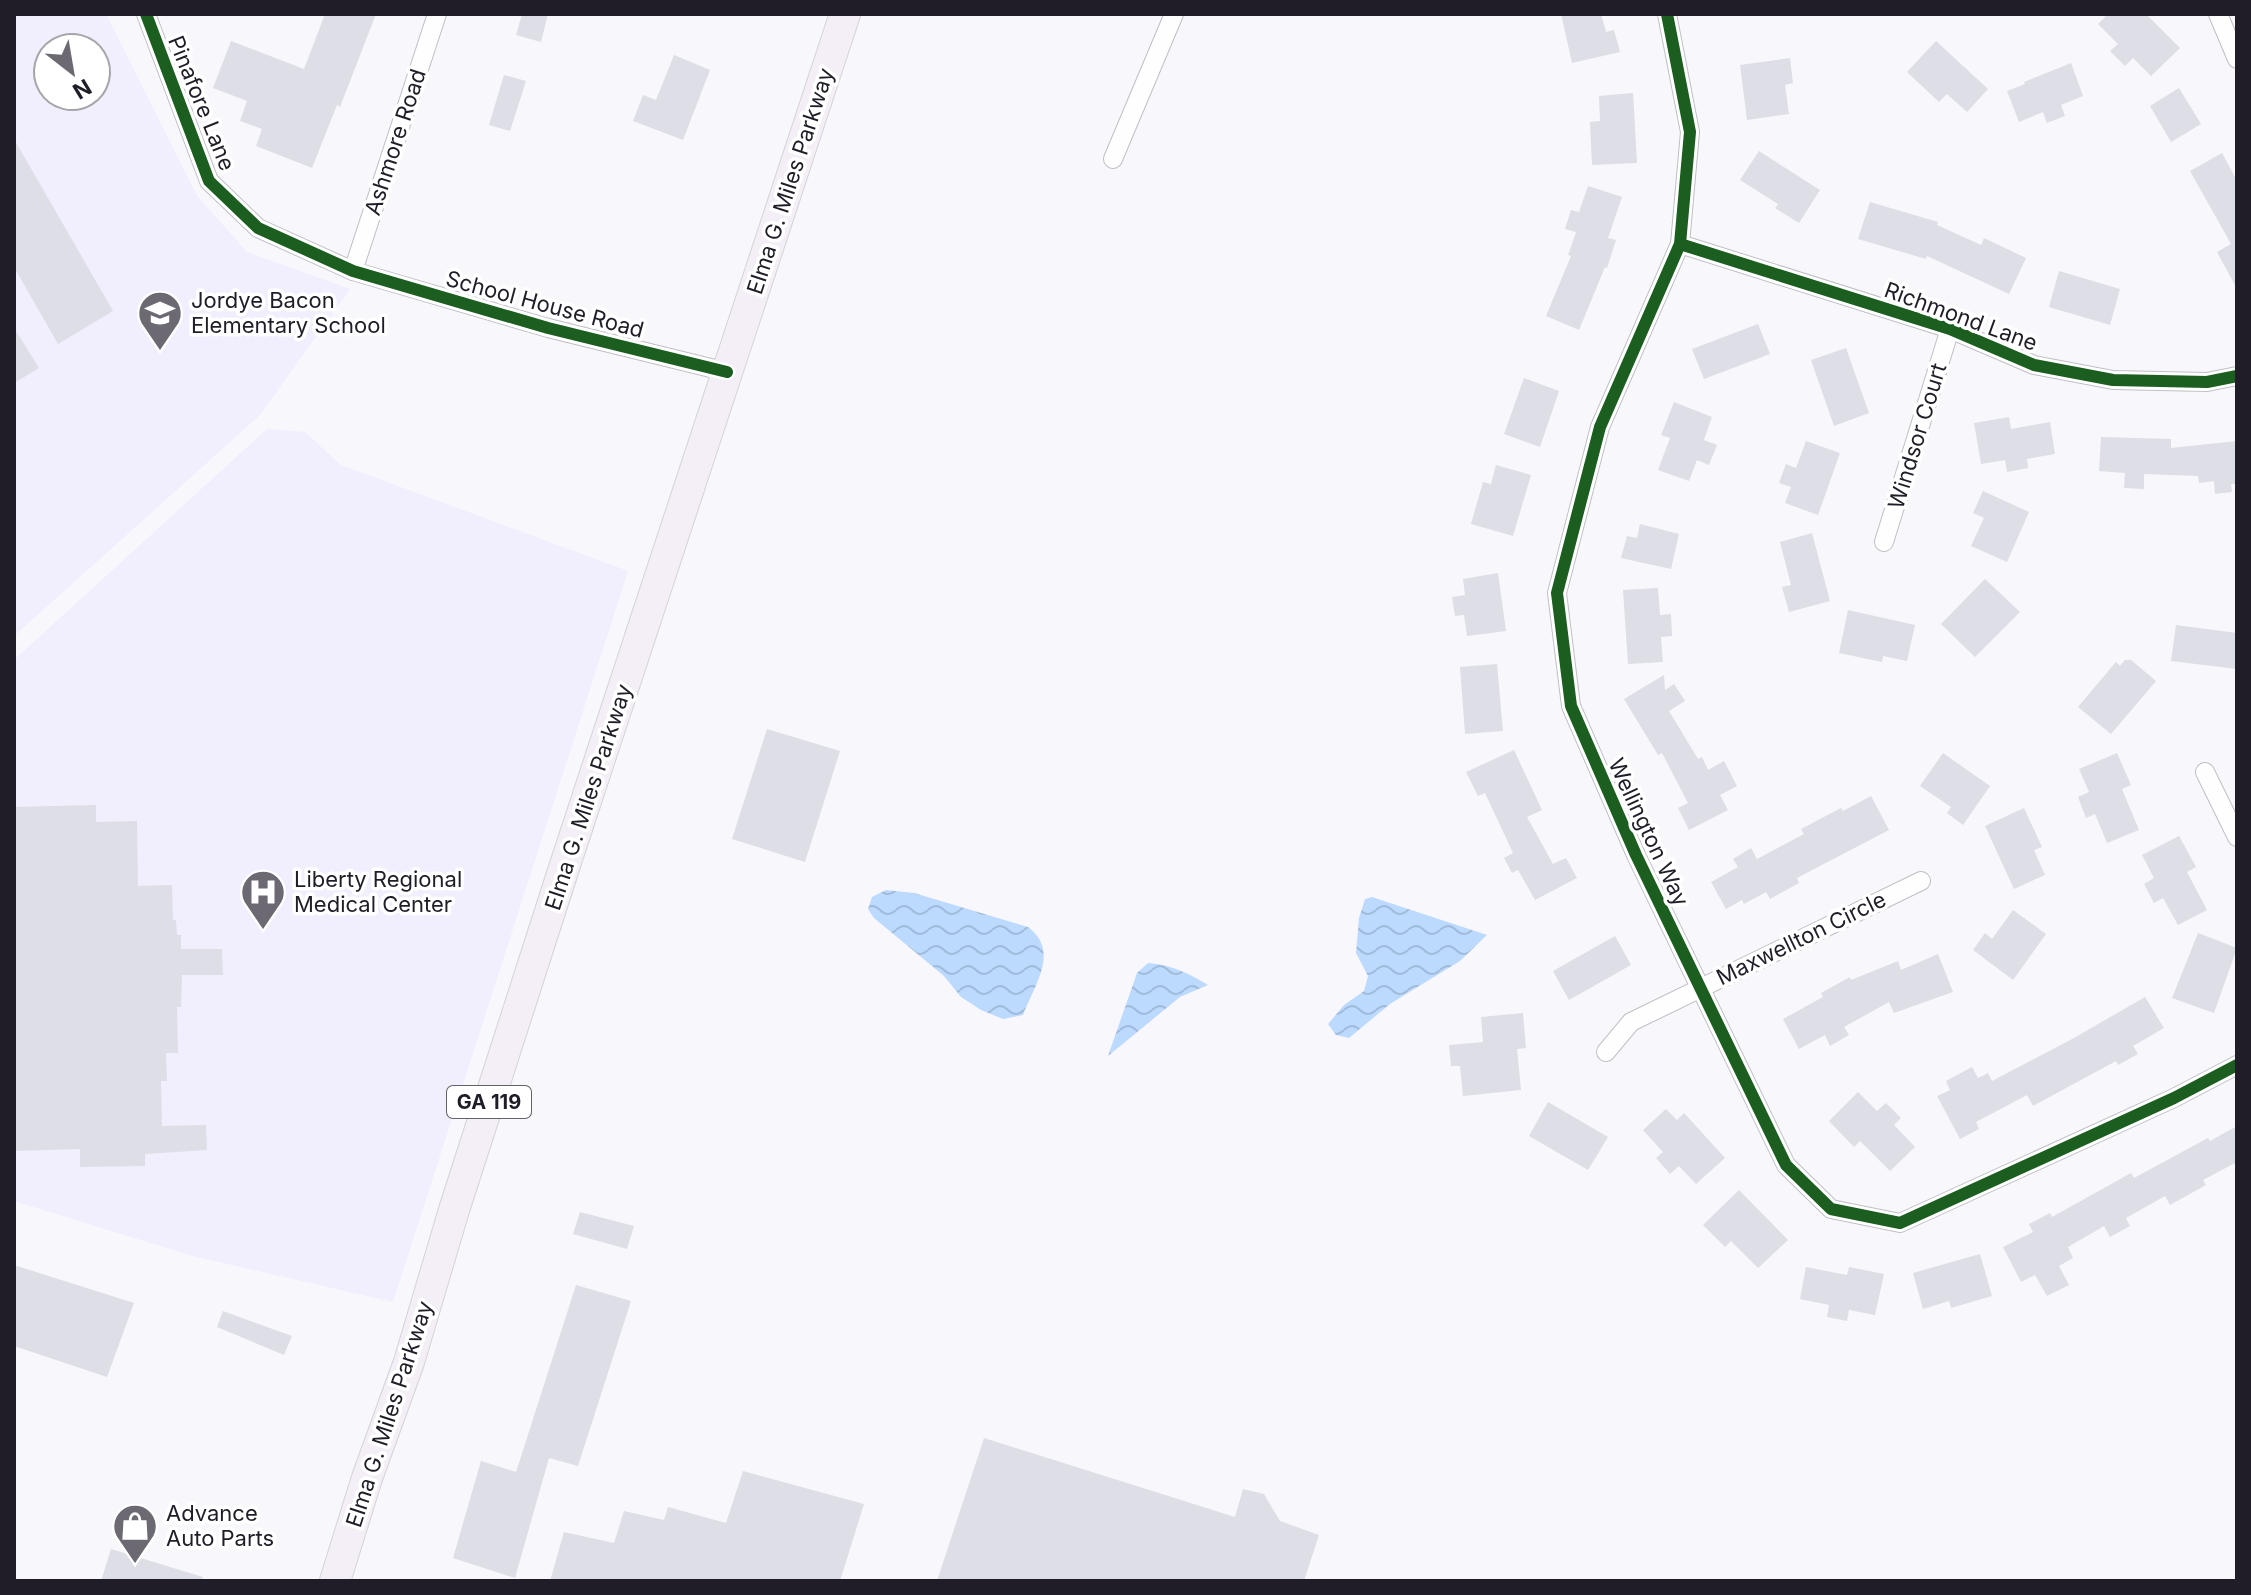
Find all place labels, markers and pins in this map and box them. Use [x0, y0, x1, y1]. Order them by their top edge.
place label: Jordye Bacon Elementary School [191, 287, 386, 338]
school or university icon: Jordye Bacon Elementary School [136, 289, 184, 352]
place label: Liberty Regional Medical Center [294, 866, 462, 917]
hospital icon: Liberty Regional Medical Center [239, 868, 287, 931]
place label: Advance Auto Parts [166, 1500, 274, 1551]
shop icon: Advance Auto Parts [111, 1502, 159, 1565]

